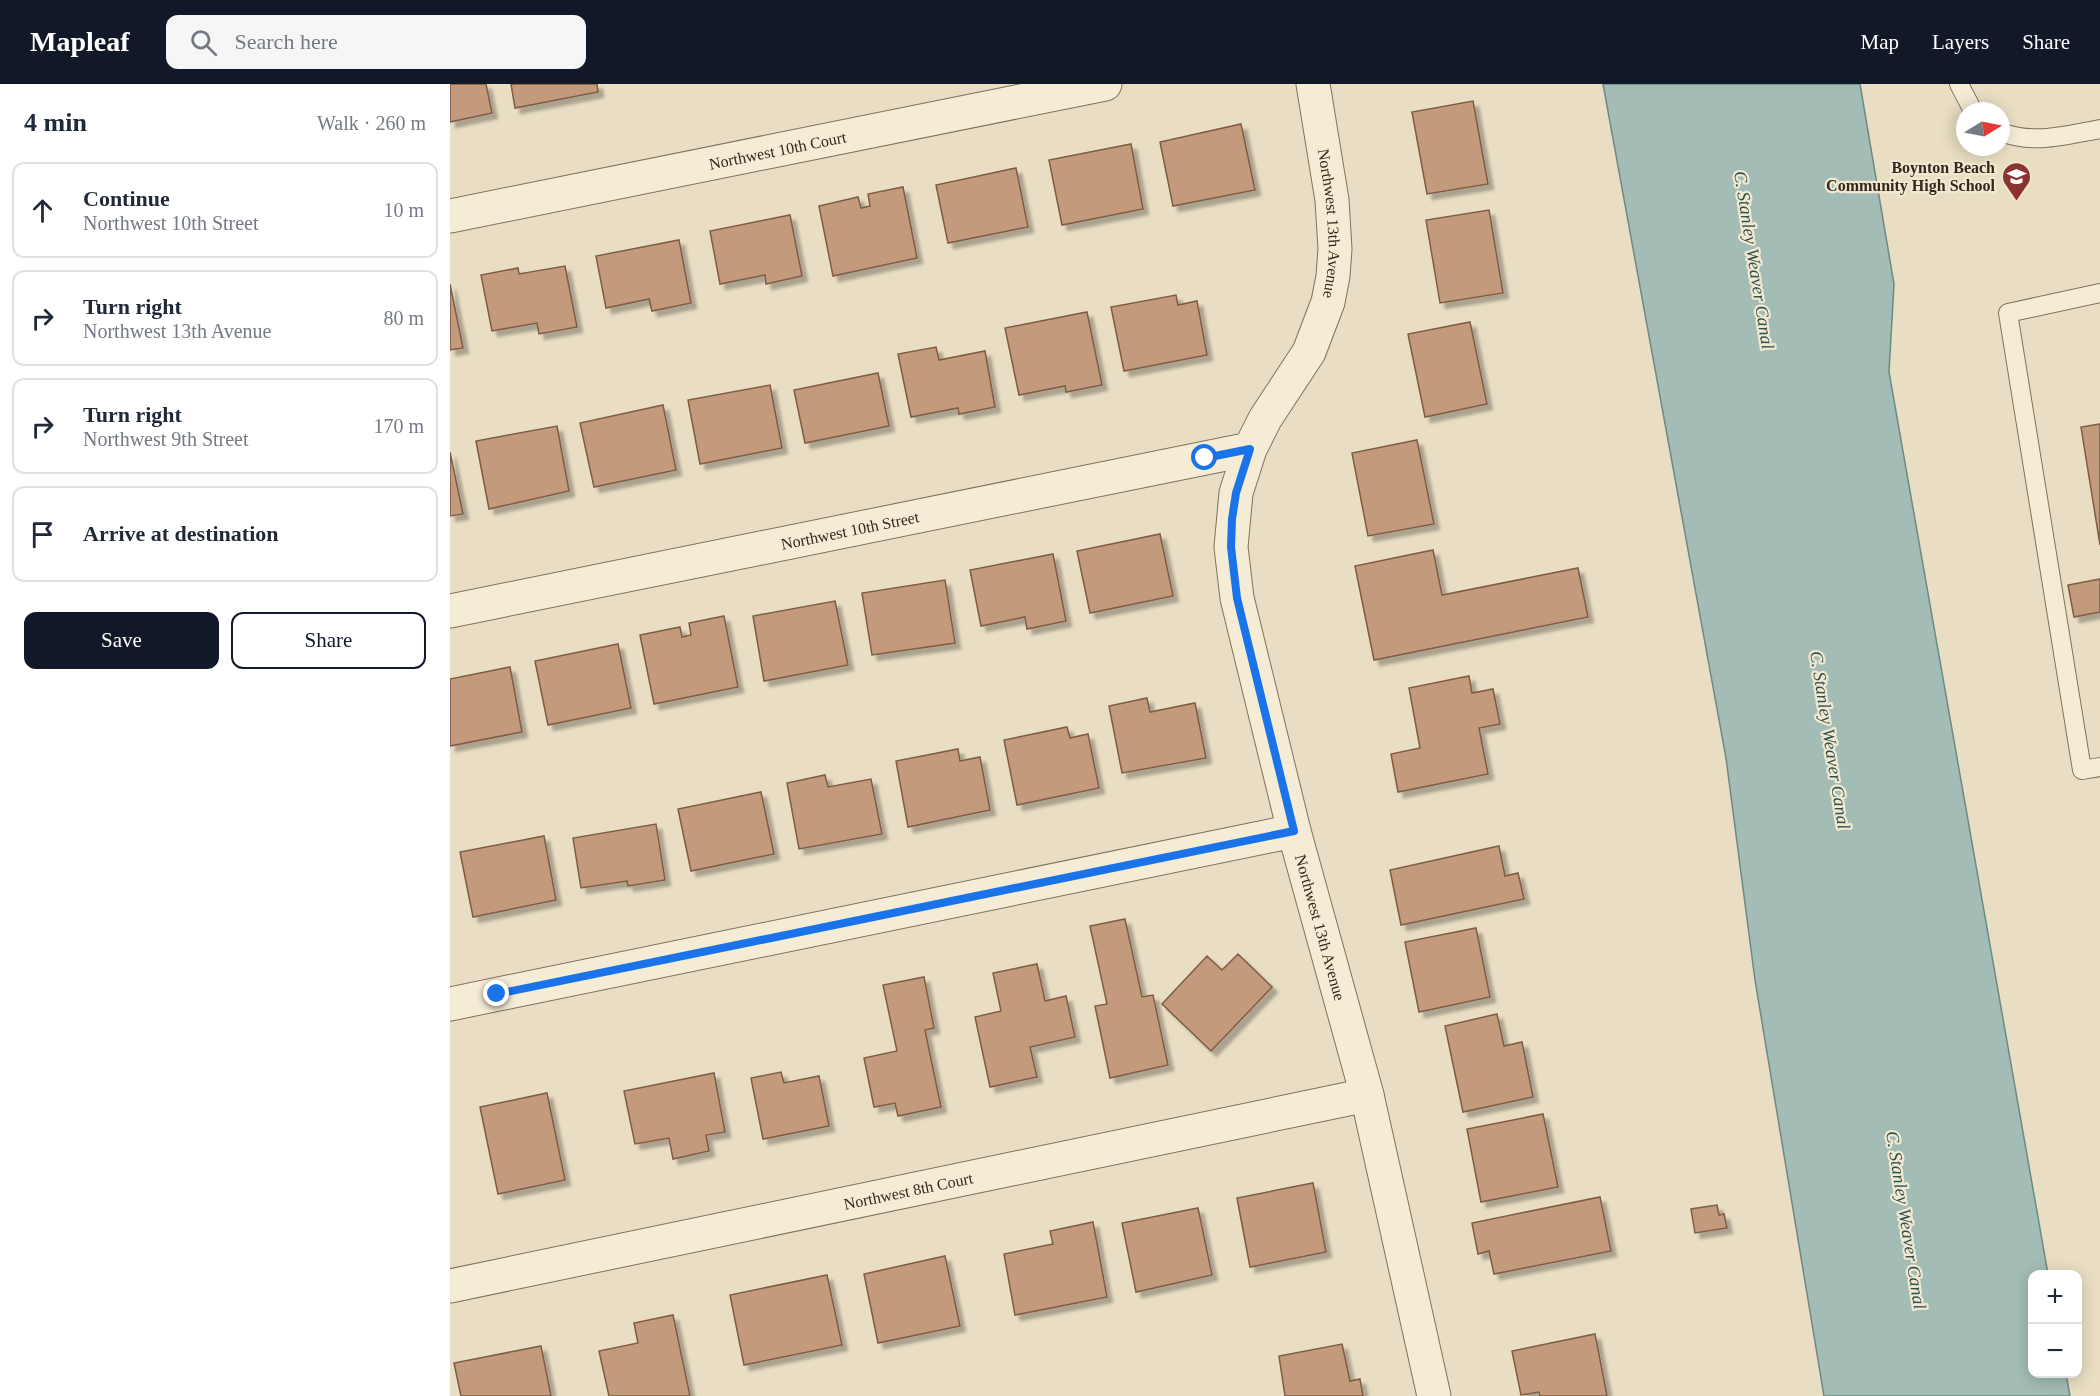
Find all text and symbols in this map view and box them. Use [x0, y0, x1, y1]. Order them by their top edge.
search box [166, 15, 586, 69]
text: Mapleaf [30, 26, 130, 57]
icon: search [187, 26, 220, 59]
text: Search here [235, 29, 338, 54]
text: Map [1861, 30, 1899, 54]
text: Layers [1932, 30, 1989, 54]
text: Share [2022, 30, 2070, 54]
north arrow [1956, 102, 2010, 156]
text: 4 min [24, 108, 87, 137]
text: Walk · 260 m [317, 112, 426, 134]
street label: Northwest 10th Court [707, 128, 848, 173]
street label: Northwest 13th Avenue [1315, 147, 1343, 300]
place label: Boynton Beach Community High School [1826, 159, 1996, 195]
school or university icon: Boynton Beach Community High School [2000, 160, 2032, 202]
water label: C. Stanley Weaver Canal [1730, 169, 1778, 351]
text: Continue [83, 186, 170, 211]
icon: ahead [26, 194, 59, 227]
text: 10 m [383, 199, 424, 221]
text: Northwest 10th Street [83, 212, 259, 234]
text: Turn right [83, 294, 182, 319]
icon: right [26, 302, 59, 335]
text: 80 m [383, 307, 424, 329]
text: Northwest 13th Avenue [83, 320, 272, 342]
text: Turn right [83, 402, 182, 427]
icon: right [26, 410, 59, 443]
text: 170 m [373, 415, 424, 437]
text: Northwest 9th Street [83, 428, 249, 450]
route start [1191, 444, 1217, 470]
street label: Northwest 10th Street [779, 508, 921, 553]
icon: arrive [26, 518, 59, 551]
text: Arrive at destination [83, 521, 279, 546]
button: Save [24, 612, 219, 669]
button: Share [231, 612, 426, 669]
water label: C. Stanley Weaver Canal [1806, 649, 1854, 831]
street label: Northwest 13th Avenue [1292, 853, 1348, 1002]
route end [483, 980, 509, 1006]
water label: C. Stanley Weaver Canal [1882, 1129, 1930, 1311]
street label: Northwest 8th Court [842, 1169, 975, 1213]
map controls [2028, 1270, 2082, 1378]
button: + [2028, 1270, 2082, 1324]
button: − [2028, 1324, 2082, 1378]

